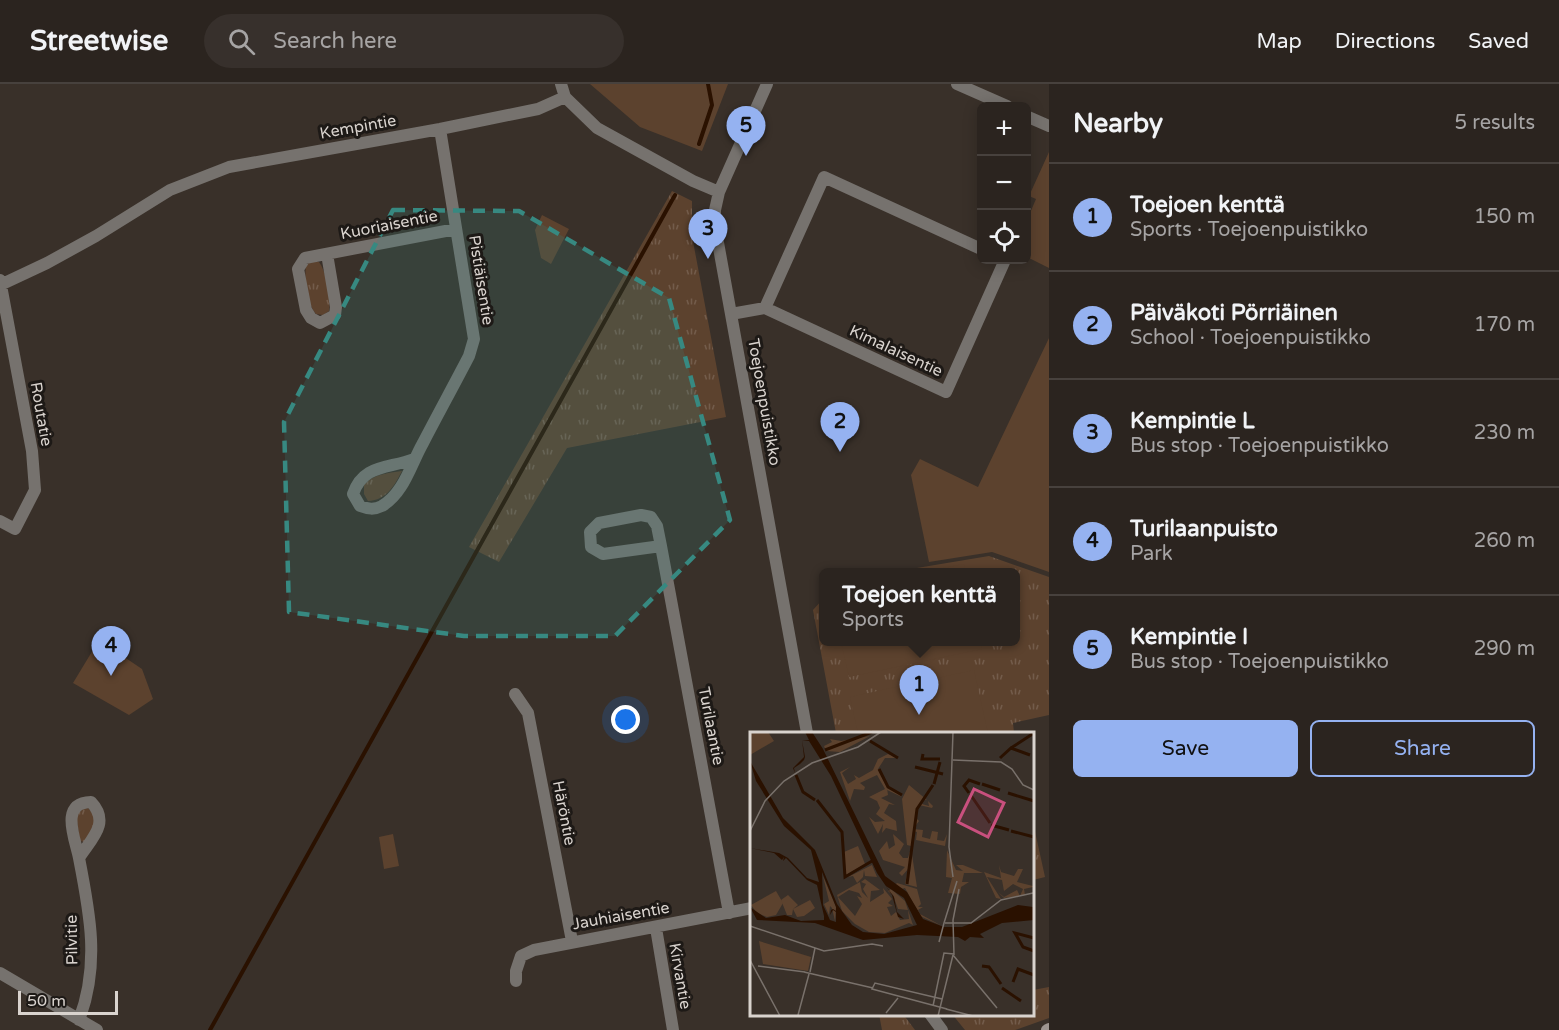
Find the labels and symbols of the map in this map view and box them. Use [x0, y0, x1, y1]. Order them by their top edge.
pin: 5 [726, 106, 766, 156]
street label: Kempintie [318, 110, 398, 144]
street label: Kuoriaisentie [339, 206, 439, 244]
pin: 3 [688, 210, 728, 259]
street label: Pistiäisentie [464, 234, 498, 326]
street label: Kimalaisentie [846, 321, 946, 381]
street label: Toejoenpuistikko [743, 337, 785, 467]
street label: Routatie [26, 380, 56, 448]
pin: 2 [820, 402, 860, 452]
pin: 4 [92, 626, 130, 676]
pin: 1 [900, 666, 938, 715]
street label: Turilaantie [694, 685, 728, 767]
your location [611, 705, 640, 734]
inset map [750, 732, 1034, 1015]
street label: Häröntie [548, 779, 580, 847]
street label: Jauhiaisentie [571, 898, 671, 934]
street label: Pilvitie [62, 915, 82, 965]
street label: Kirvantie [664, 941, 696, 1011]
scale bar [18, 988, 118, 1016]

